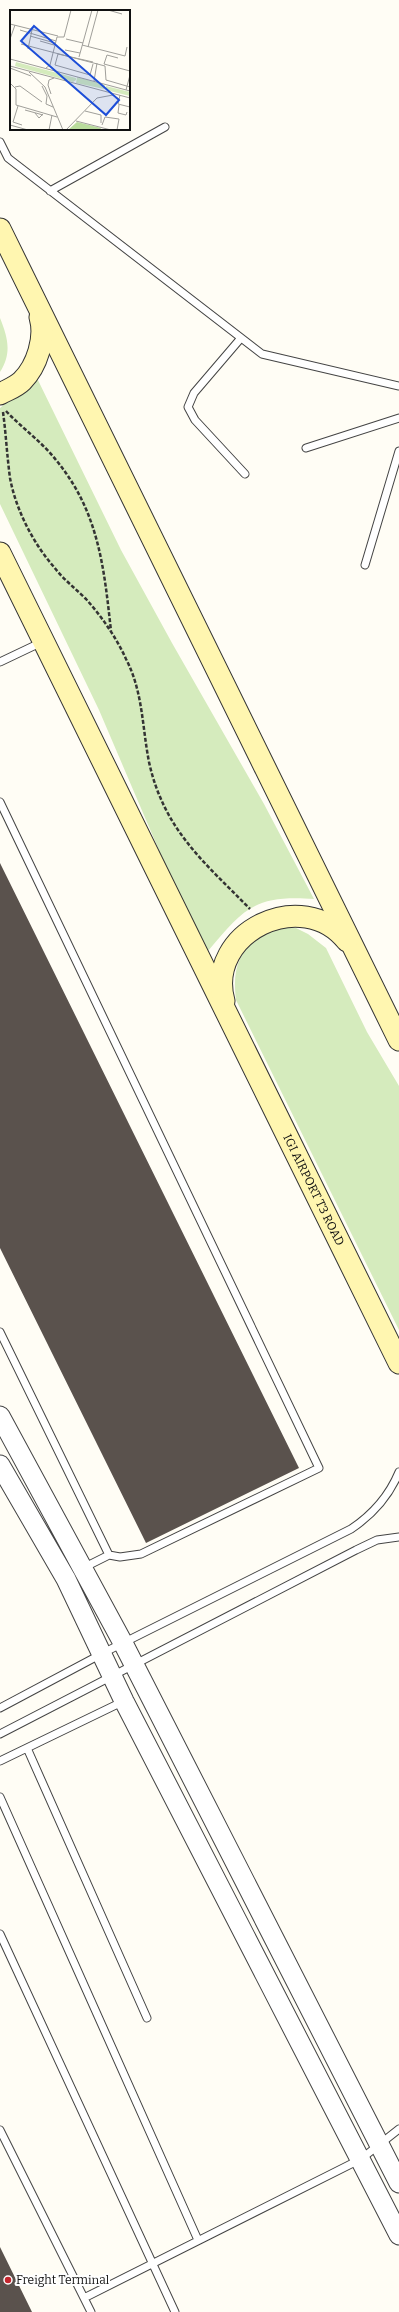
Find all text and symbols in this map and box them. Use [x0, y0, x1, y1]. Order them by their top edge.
inset map [10, 10, 130, 130]
street label: IGI AIRPORT T3 ROAD [280, 1132, 347, 1248]
place label: Freight Terminal [16, 2273, 110, 2287]
marker: Freight Terminal [3, 2275, 13, 2285]

